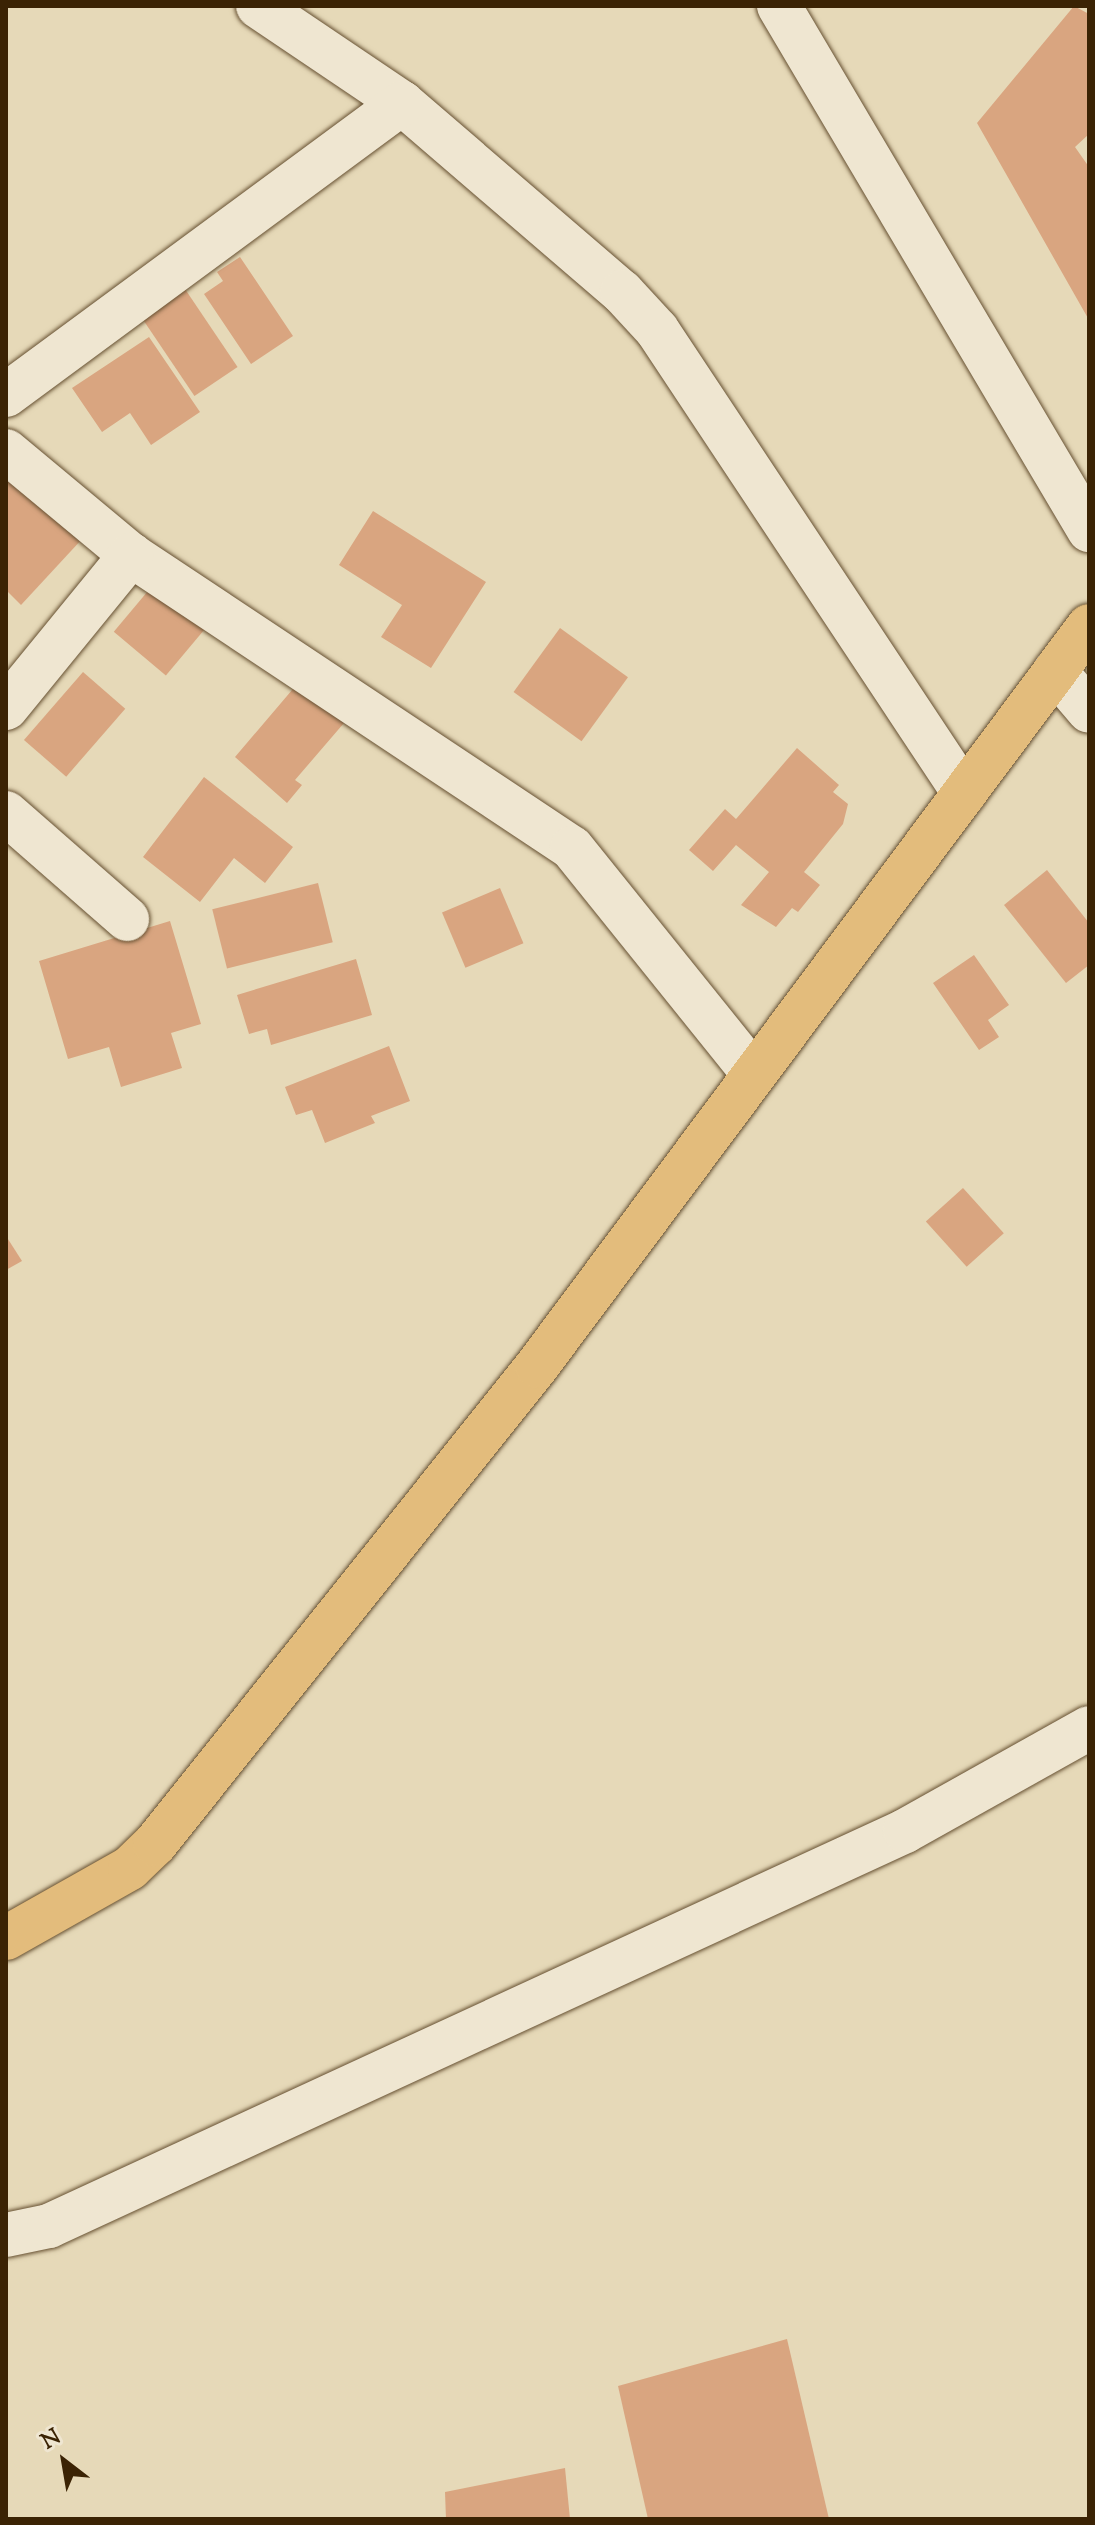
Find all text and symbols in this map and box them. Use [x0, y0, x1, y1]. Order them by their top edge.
north arrow [24, 2421, 104, 2501]
text: N [36, 2422, 67, 2459]

